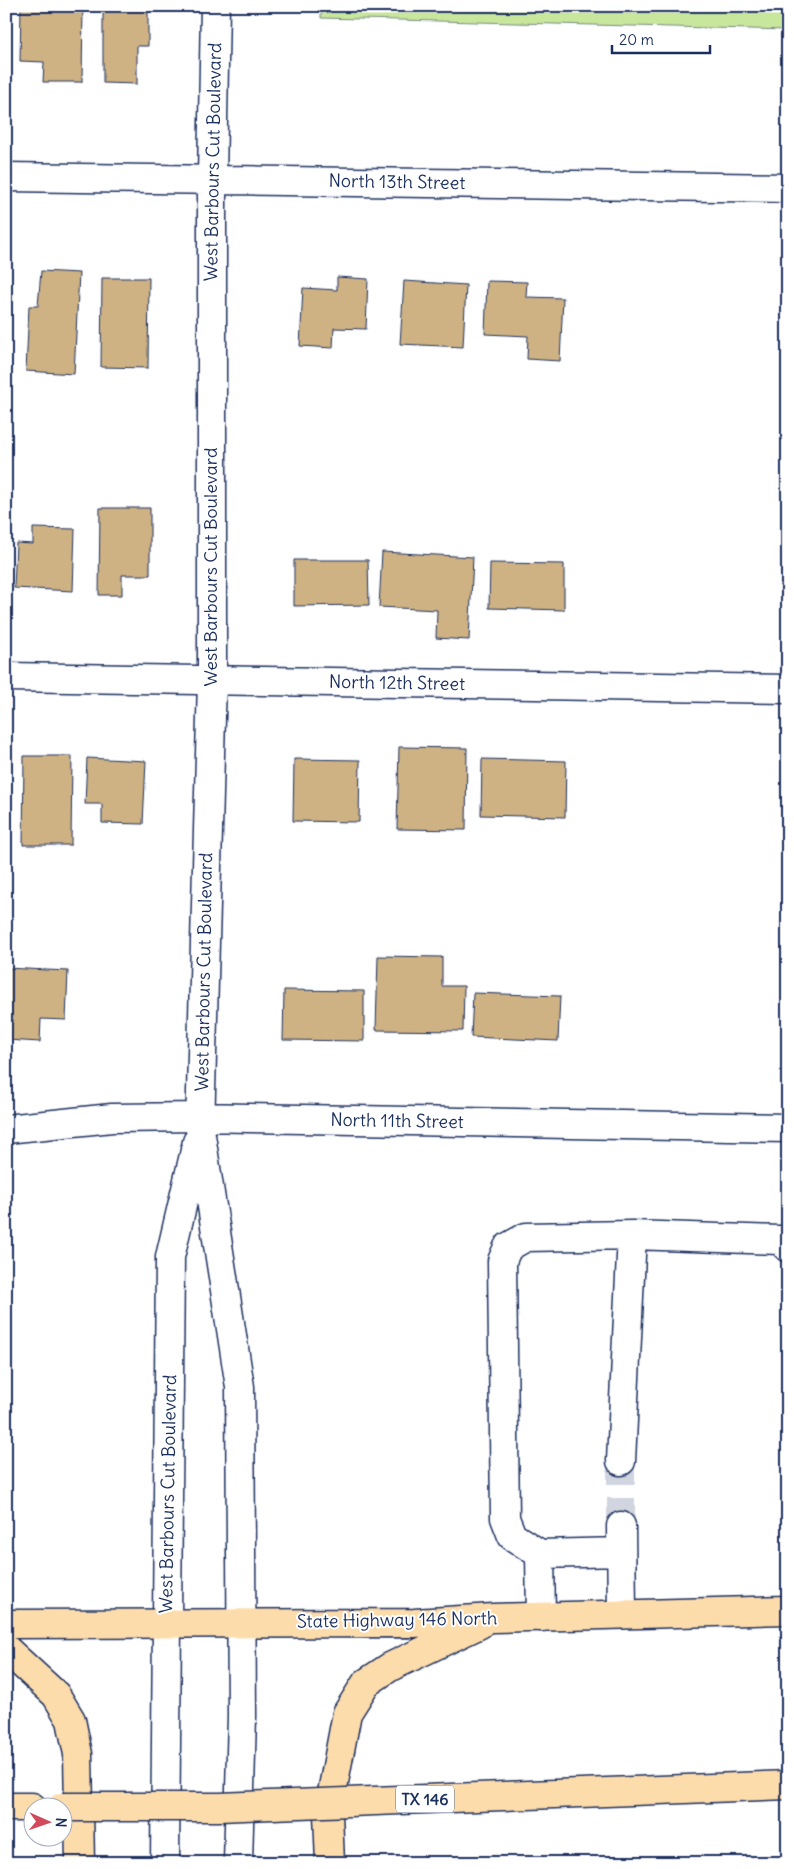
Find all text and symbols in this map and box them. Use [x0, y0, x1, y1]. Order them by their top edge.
scale bar [612, 22, 709, 54]
text: 20 m [619, 30, 654, 49]
street label: West Barbours Cut Boulevard [199, 42, 226, 282]
street label: North 13th Street [329, 169, 466, 194]
street label: West Barbours Cut Boulevard [199, 447, 222, 686]
street label: North 12th Street [329, 670, 465, 695]
street label: West Barbours Cut Boulevard [190, 852, 217, 1092]
street label: North 11th Street [330, 1108, 464, 1133]
street label: West Barbours Cut Boulevard [154, 1374, 181, 1614]
street label: State Highway 146 North [297, 1606, 497, 1633]
road number: TX 146 [396, 1786, 454, 1812]
north arrow [22, 1796, 72, 1846]
text: N [52, 1817, 70, 1828]

